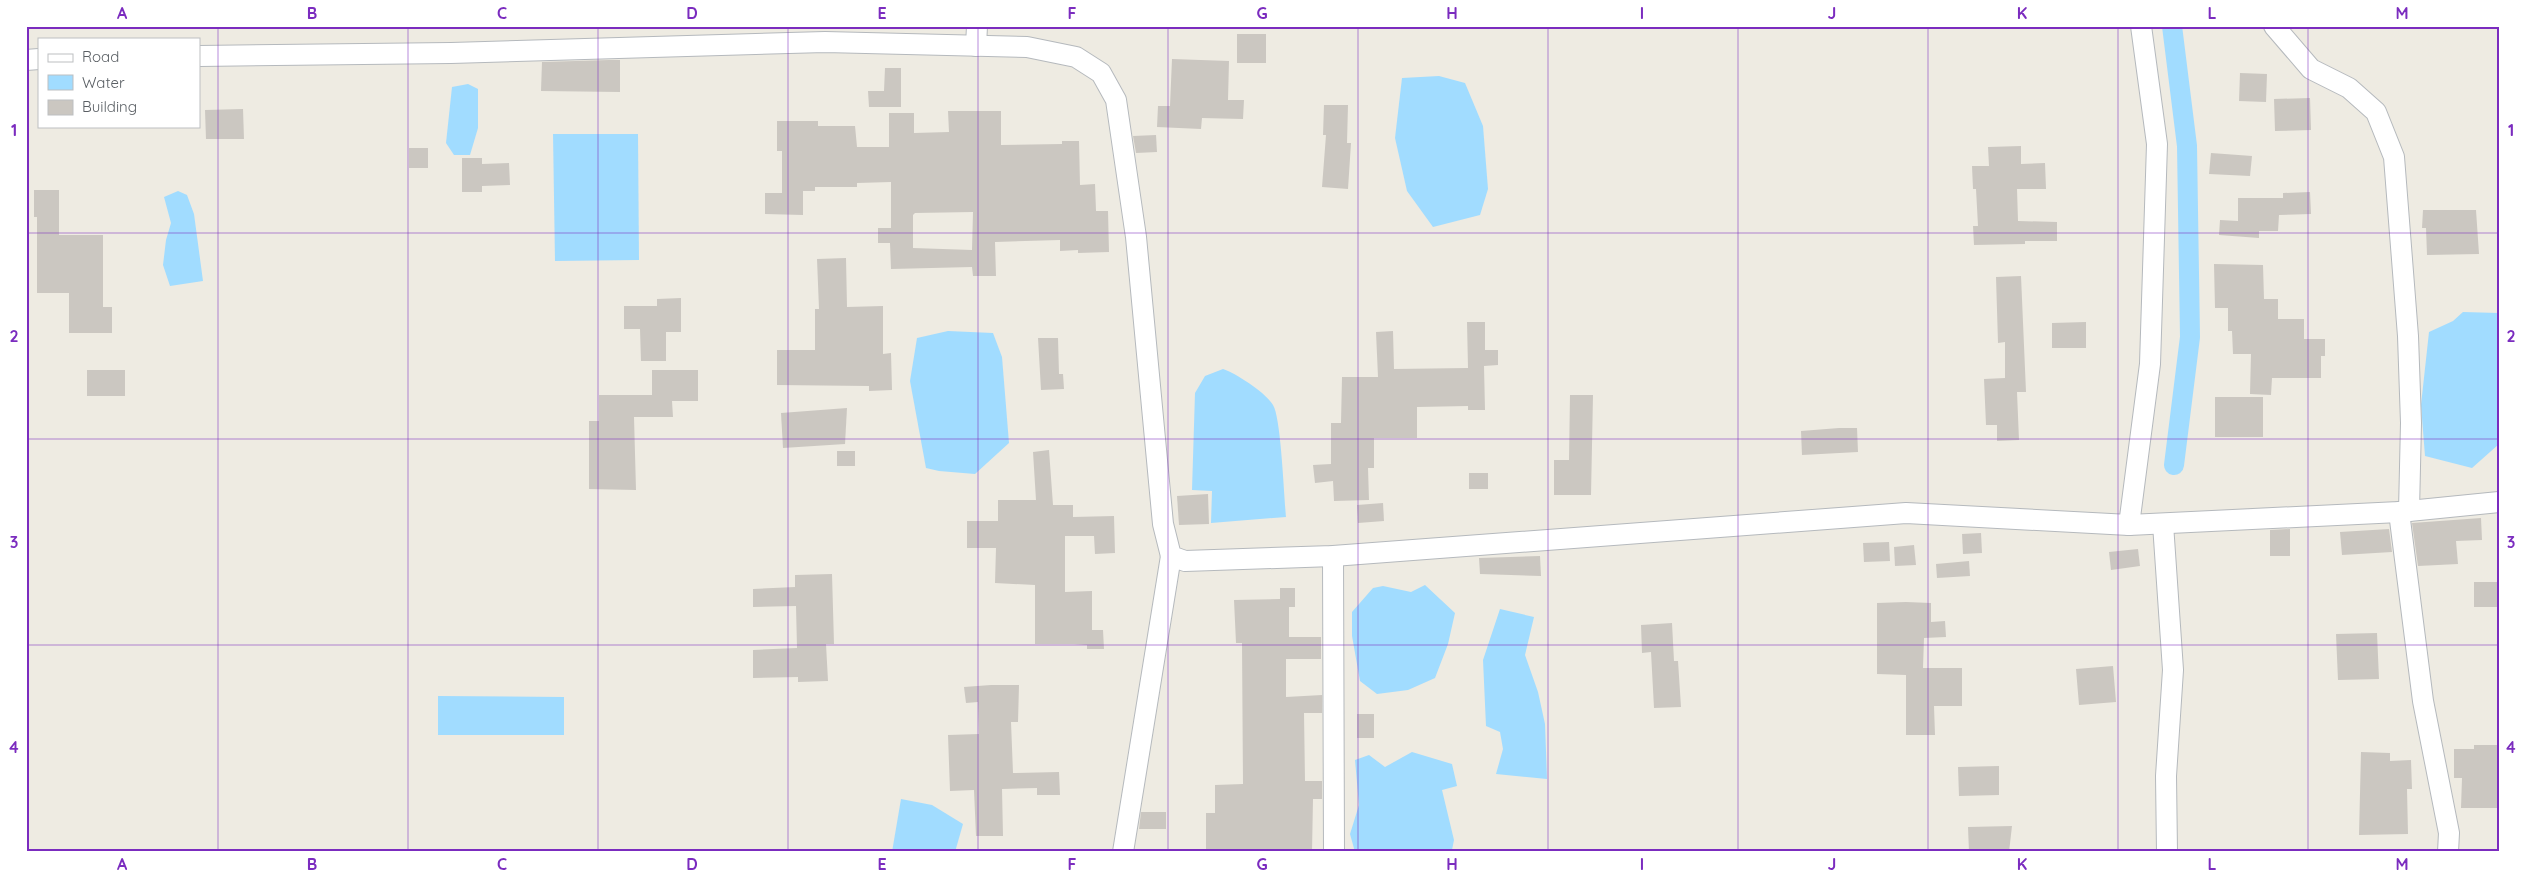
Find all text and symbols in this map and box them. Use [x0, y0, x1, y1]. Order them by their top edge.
text: A [117, 3, 128, 23]
text: B [307, 3, 317, 23]
text: C [497, 3, 507, 23]
text: D [686, 3, 698, 23]
text: E [877, 3, 887, 23]
text: F [1068, 3, 1077, 23]
text: G [1256, 3, 1268, 23]
text: H [1446, 3, 1458, 23]
text: I [1640, 3, 1644, 23]
text: J [1828, 3, 1836, 23]
text: K [2017, 3, 2027, 23]
text: L [2208, 3, 2217, 23]
text: M [2395, 3, 2409, 23]
legend [38, 38, 200, 128]
text: Road [82, 47, 119, 66]
text: Water [82, 73, 125, 92]
text: Building [82, 97, 137, 116]
text: 1 [11, 120, 17, 140]
text: 1 [2508, 120, 2514, 140]
text: 2 [9, 326, 19, 346]
text: 2 [2506, 326, 2516, 346]
text: 3 [10, 532, 18, 552]
text: 3 [2507, 532, 2515, 552]
text: 4 [9, 737, 19, 757]
text: 4 [2506, 737, 2516, 757]
text: A [117, 854, 128, 874]
text: B [307, 854, 317, 874]
text: C [497, 854, 507, 874]
text: D [686, 854, 698, 874]
text: E [877, 854, 887, 874]
text: F [1068, 854, 1077, 874]
text: G [1256, 854, 1268, 874]
text: H [1446, 854, 1458, 874]
text: I [1640, 854, 1644, 874]
text: J [1828, 854, 1836, 874]
text: K [2017, 854, 2027, 874]
text: L [2208, 854, 2217, 874]
text: M [2395, 854, 2409, 874]

